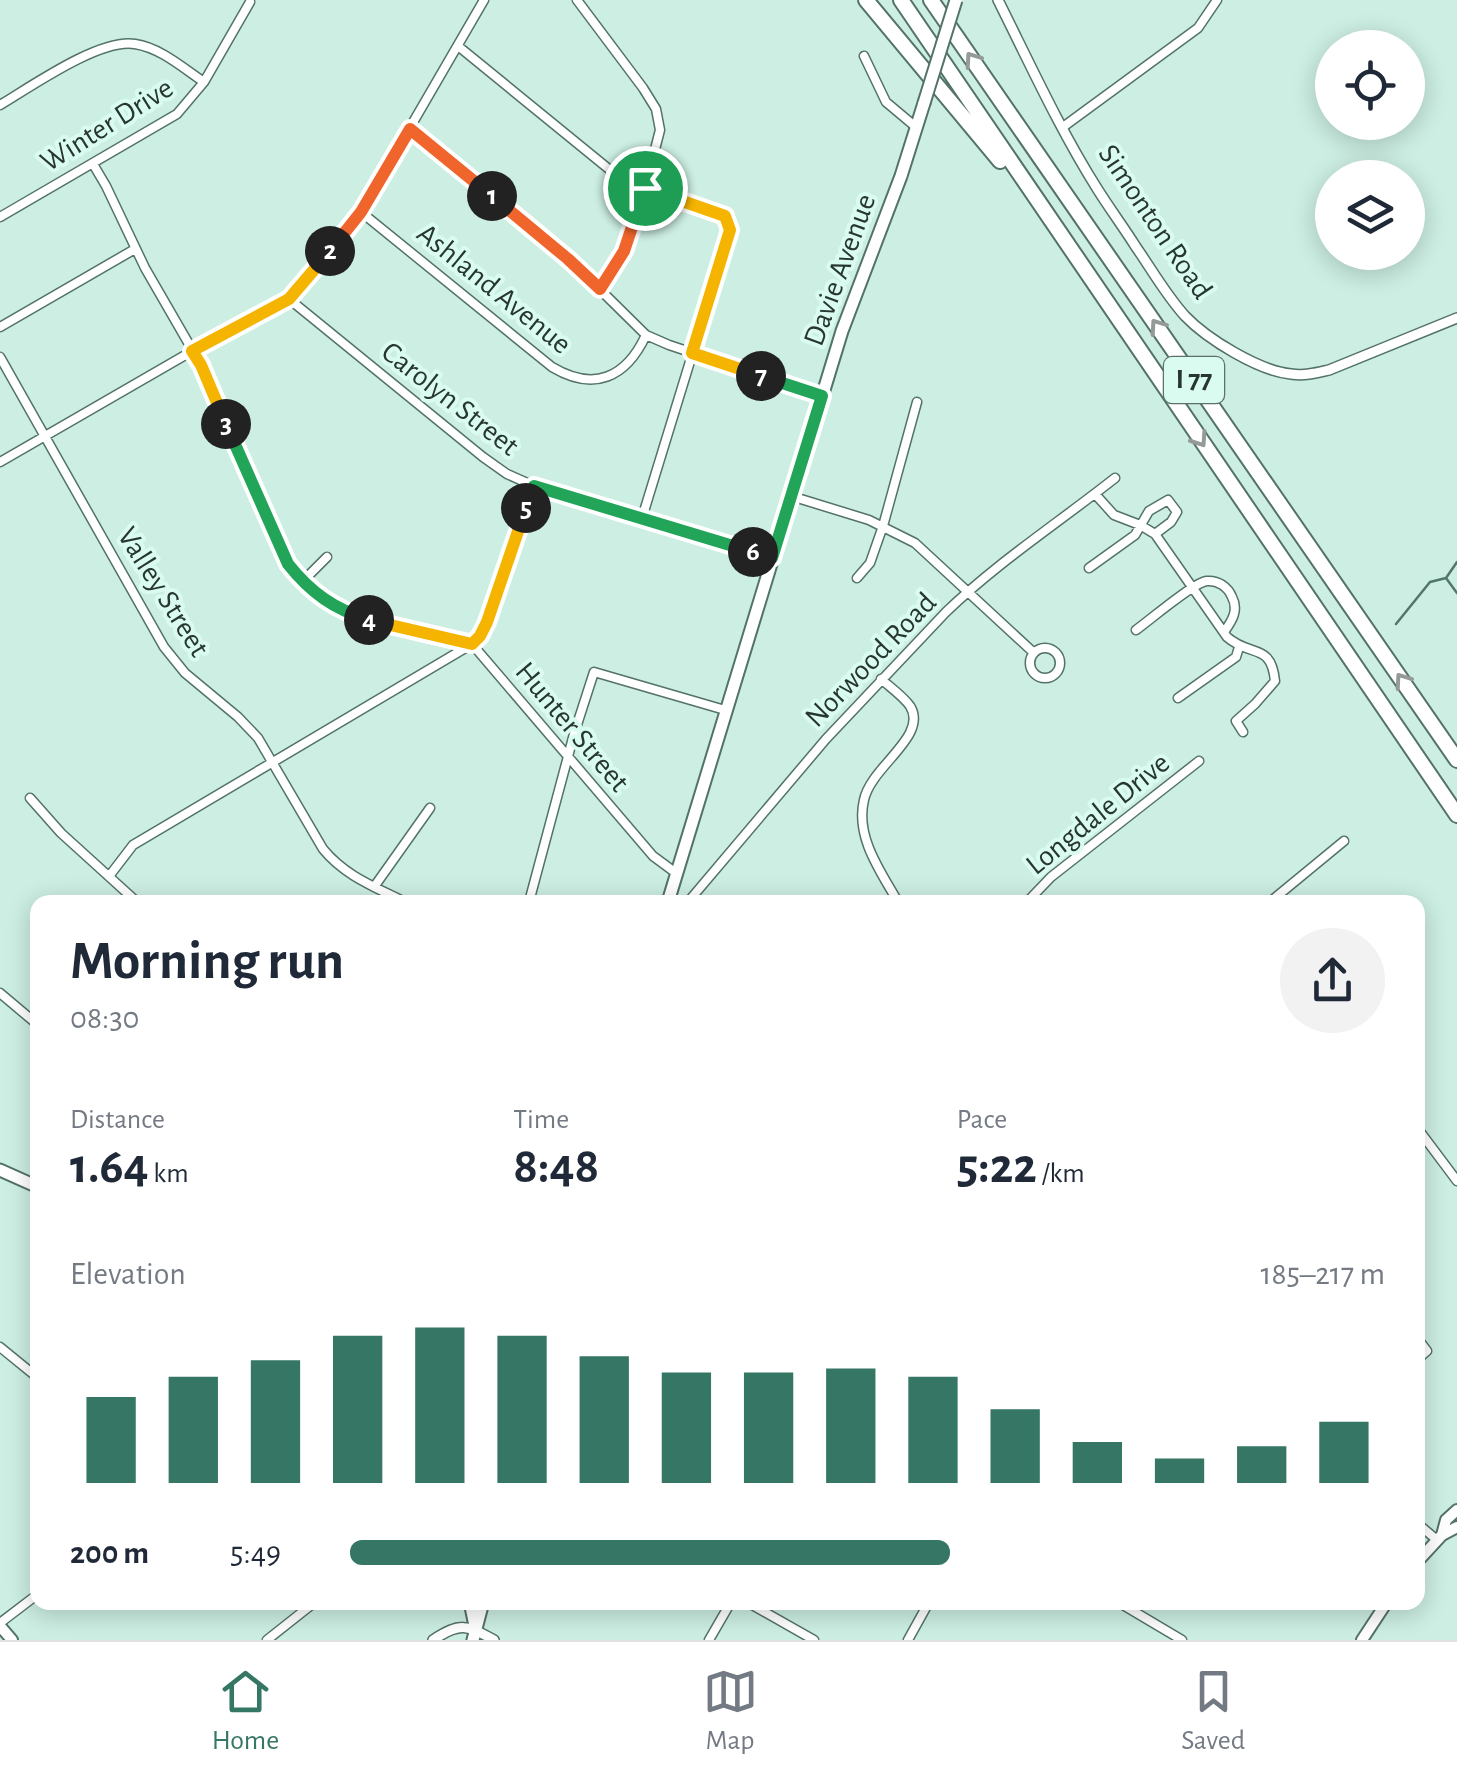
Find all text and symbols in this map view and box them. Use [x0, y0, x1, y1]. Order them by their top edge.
map controls [1315, 30, 1425, 270]
button: locate [1315, 30, 1425, 140]
one-way arrow [966, 52, 984, 70]
street label: Winter Drive [36, 73, 178, 177]
street label: Simonton Road [1093, 139, 1217, 305]
pin [603, 146, 688, 231]
button: layers [1315, 160, 1425, 270]
icon: arrive [618, 161, 673, 216]
pin: 1 [467, 171, 517, 221]
text: 1 [487, 182, 497, 210]
street label: Davie Avenue [799, 190, 881, 350]
street label: Ashland Avenue [411, 218, 577, 360]
pin: 2 [305, 226, 355, 276]
text: 2 [323, 237, 337, 265]
one-way arrow [1151, 319, 1169, 338]
street label: Carolyn Street [376, 336, 524, 462]
pin: 7 [736, 351, 786, 401]
road number: I 77 [1164, 357, 1224, 403]
text: 7 [755, 362, 767, 390]
pin: 3 [201, 399, 251, 449]
text: 3 [220, 410, 232, 438]
one-way arrow [1187, 429, 1206, 447]
pin: 5 [501, 483, 551, 533]
text: 5 [520, 494, 532, 522]
street label: Valley Street [112, 522, 215, 662]
pin: 6 [728, 527, 778, 577]
text: 6 [746, 538, 760, 566]
street label: Norwood Road [800, 587, 942, 733]
pin: 4 [344, 595, 394, 645]
text: 4 [362, 606, 376, 634]
street label: Hunter Street [509, 656, 635, 798]
one-way arrow [1395, 672, 1414, 690]
street label: Longdale Drive [1021, 747, 1175, 881]
button: share [1280, 928, 1385, 1033]
text: Morning run [70, 934, 344, 989]
text: 08:30 [70, 1002, 139, 1034]
text: Distance [70, 1106, 165, 1134]
text: Time [513, 1106, 569, 1134]
text: Pace [957, 1106, 1007, 1134]
text: 1.64 [70, 1142, 149, 1192]
text: 8:48 [513, 1142, 599, 1192]
text: 5:22 [957, 1142, 1037, 1192]
text: km [149, 1160, 189, 1188]
text: /km [1037, 1160, 1085, 1188]
text: Elevation [70, 1258, 186, 1290]
text: 185–217 m [1260, 1258, 1385, 1290]
text: 200 m [70, 1537, 149, 1569]
text: 5:49 [230, 1537, 281, 1569]
tab: Home [212, 1664, 279, 1758]
tab: Map [703, 1664, 758, 1758]
tab: Saved [1181, 1664, 1245, 1758]

